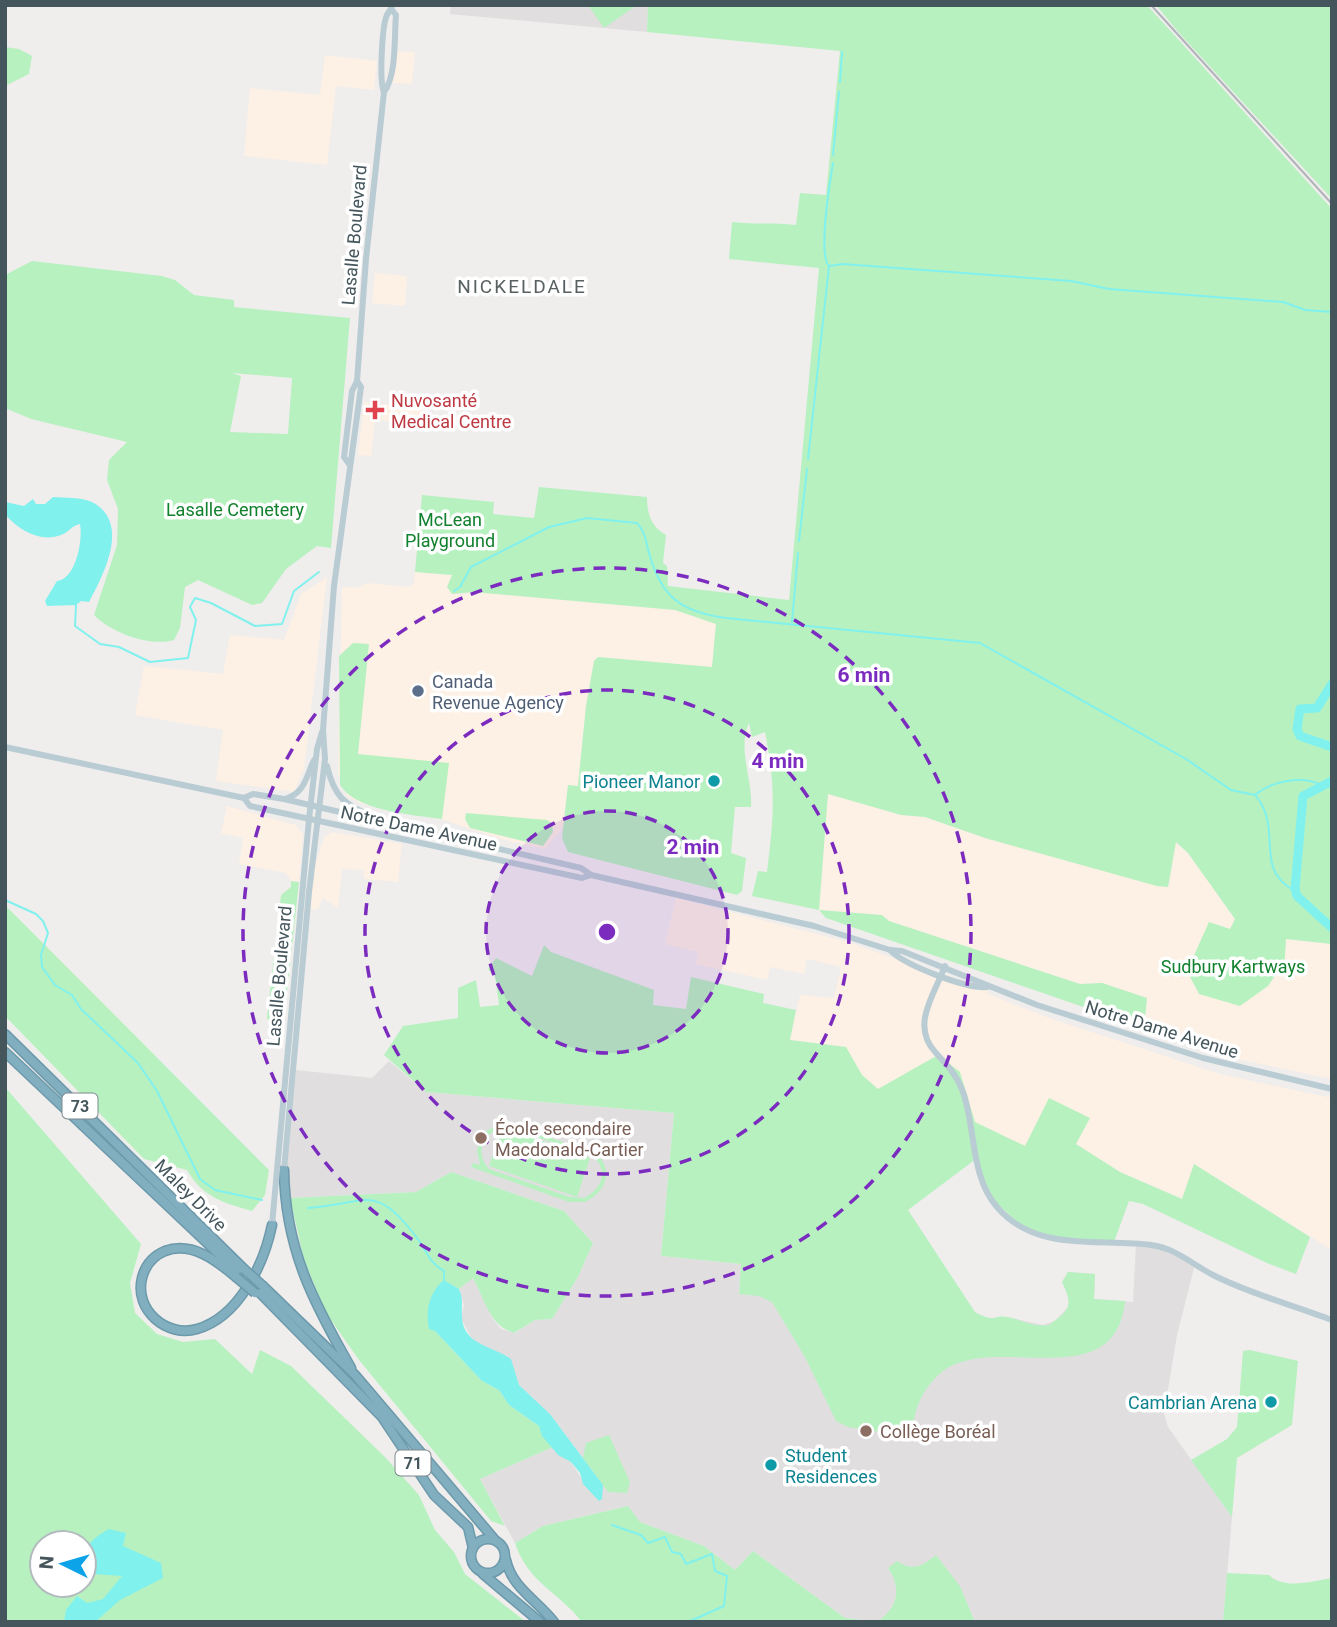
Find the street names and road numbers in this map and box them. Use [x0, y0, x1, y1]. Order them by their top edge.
street label: Lasalle Boulevard [337, 164, 371, 306]
street label: Notre Dame Avenue [339, 801, 499, 855]
street label: Lasalle Boulevard [262, 905, 296, 1047]
street label: Notre Dame Avenue [1083, 996, 1241, 1062]
road number: 73 [62, 1094, 98, 1118]
street label: Maley Drive [151, 1155, 231, 1235]
road number: 71 [396, 1450, 430, 1476]

